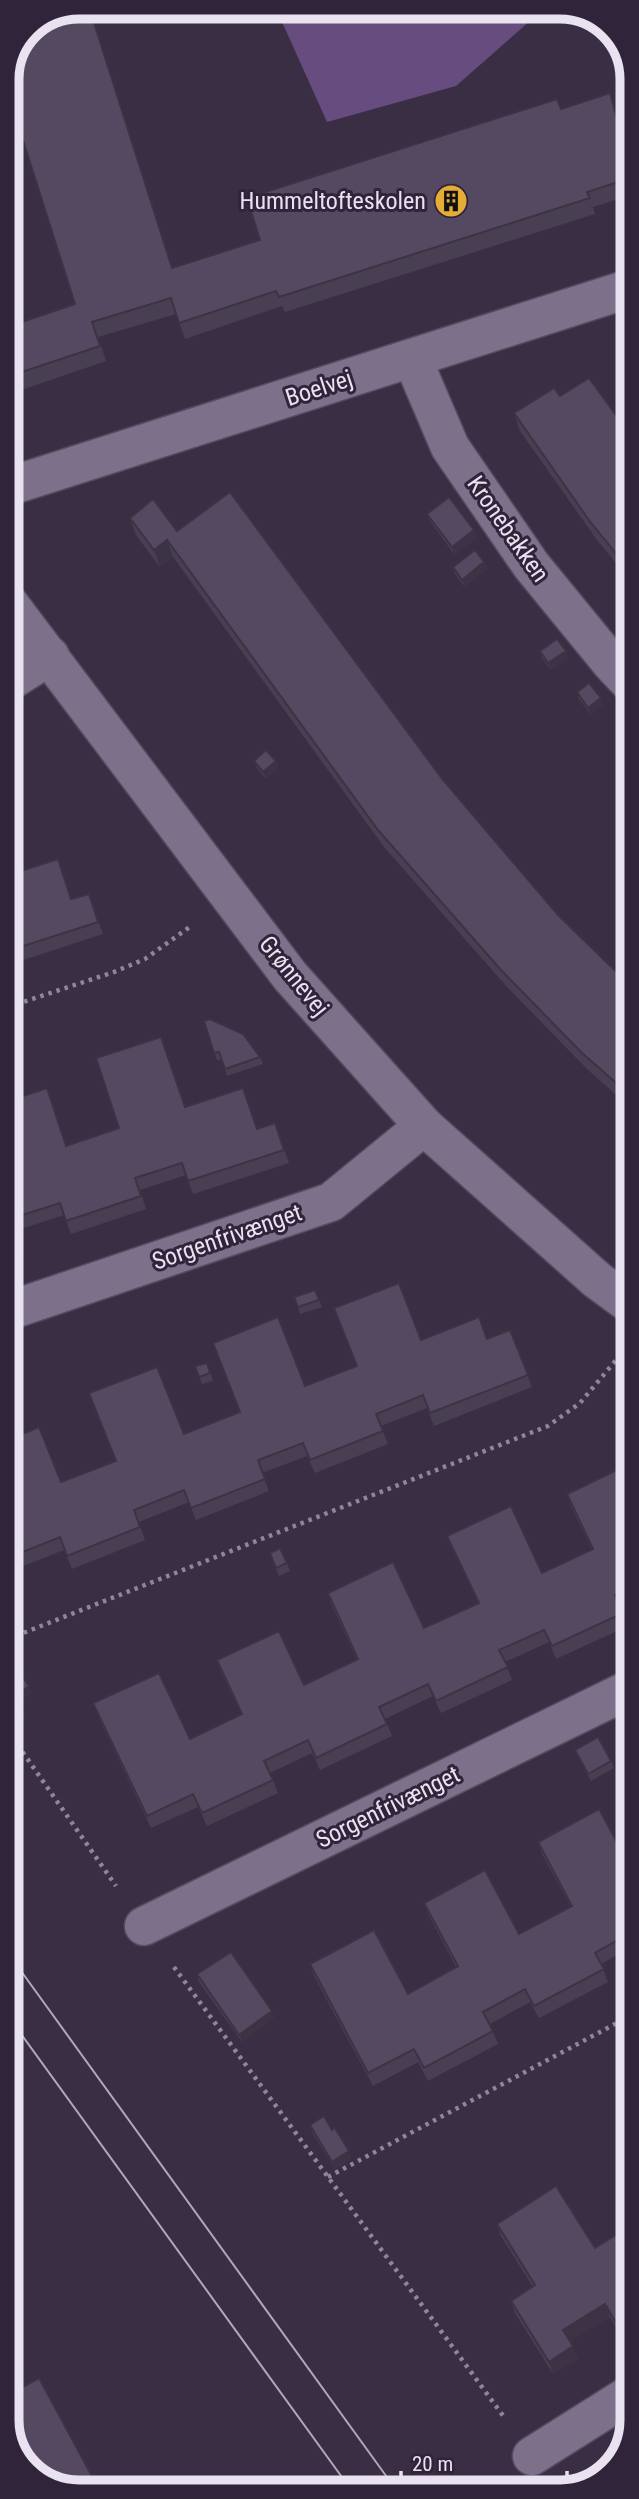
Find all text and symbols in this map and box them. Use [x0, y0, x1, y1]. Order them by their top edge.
building icon: Hummeltofteskolen [432, 182, 470, 220]
place label: Hummeltofteskolen [240, 187, 426, 215]
street label: Boelvej [282, 364, 356, 412]
street label: Kronebakken [461, 471, 555, 587]
street label: Grønnevej [253, 930, 335, 1022]
street label: Sorgenfrivænget [149, 1198, 305, 1276]
street label: Sorgenfrivænget [312, 1760, 464, 1854]
scale bar [401, 2440, 567, 2484]
text: 20 m [412, 2452, 453, 2476]

